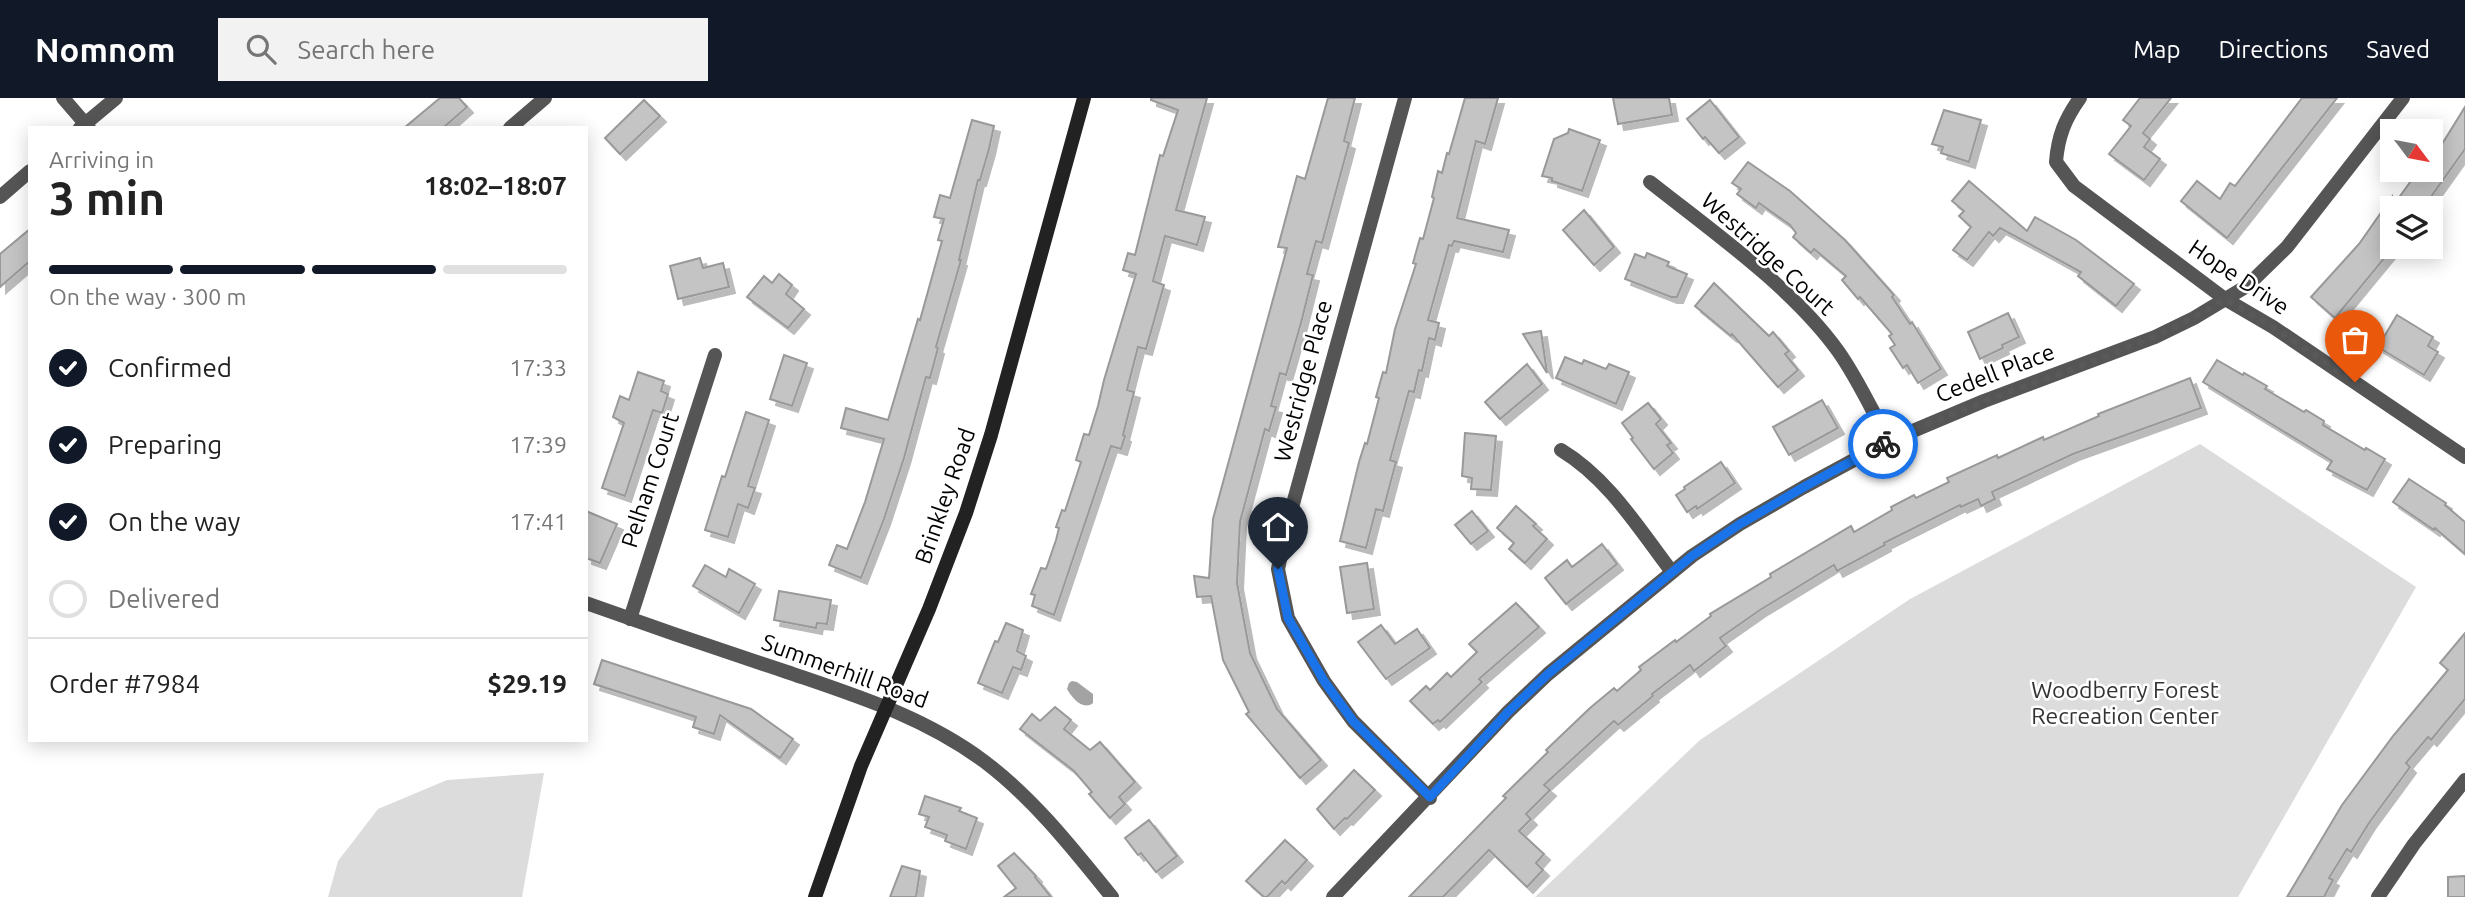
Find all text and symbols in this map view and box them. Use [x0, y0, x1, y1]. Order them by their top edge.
search box [218, 18, 708, 81]
icon: search [242, 30, 280, 68]
text: Nomnom [35, 31, 176, 68]
text: Search here [298, 35, 435, 64]
text: Map [2133, 36, 2180, 63]
text: Directions [2218, 36, 2328, 63]
text: Saved [2366, 36, 2430, 63]
north arrow [2380, 119, 2443, 182]
map controls [2380, 119, 2443, 259]
text: Arriving in [49, 147, 154, 172]
text: 18:02–18:07 [424, 171, 567, 200]
text: 3 min [49, 172, 165, 224]
street label: Westridge Court [1697, 187, 1840, 320]
button: layers [2380, 196, 2443, 259]
street label: Hope Drive [2185, 234, 2294, 319]
text: On the way · 300 m [49, 284, 246, 309]
street label: Westridge Place [1269, 297, 1336, 465]
pin [2325, 310, 2385, 382]
icon: bag [2336, 321, 2374, 359]
street label: Cedell Place [1932, 338, 2058, 407]
icon: check [49, 349, 87, 387]
text: Confirmed [108, 353, 232, 382]
text: 17:33 [509, 355, 567, 380]
street label: Pelham Court [616, 409, 683, 551]
courier [1848, 409, 1918, 479]
street label: Brinkley Road [910, 425, 979, 567]
icon: bike [1864, 425, 1902, 463]
icon: check [49, 426, 87, 464]
text: Preparing [108, 430, 222, 459]
text: 17:39 [509, 432, 567, 457]
pin [1248, 497, 1308, 569]
icon: check [49, 503, 87, 541]
text: On the way [108, 507, 240, 536]
icon: home [1259, 508, 1297, 546]
text: 17:41 [509, 509, 567, 534]
text: Delivered [108, 584, 220, 613]
street label: Summerhill Road [759, 629, 932, 712]
text: Order #7984 [49, 669, 200, 698]
text: $29.19 [487, 669, 567, 698]
park label: Woodberry Forest Recreation Center [2031, 677, 2219, 728]

